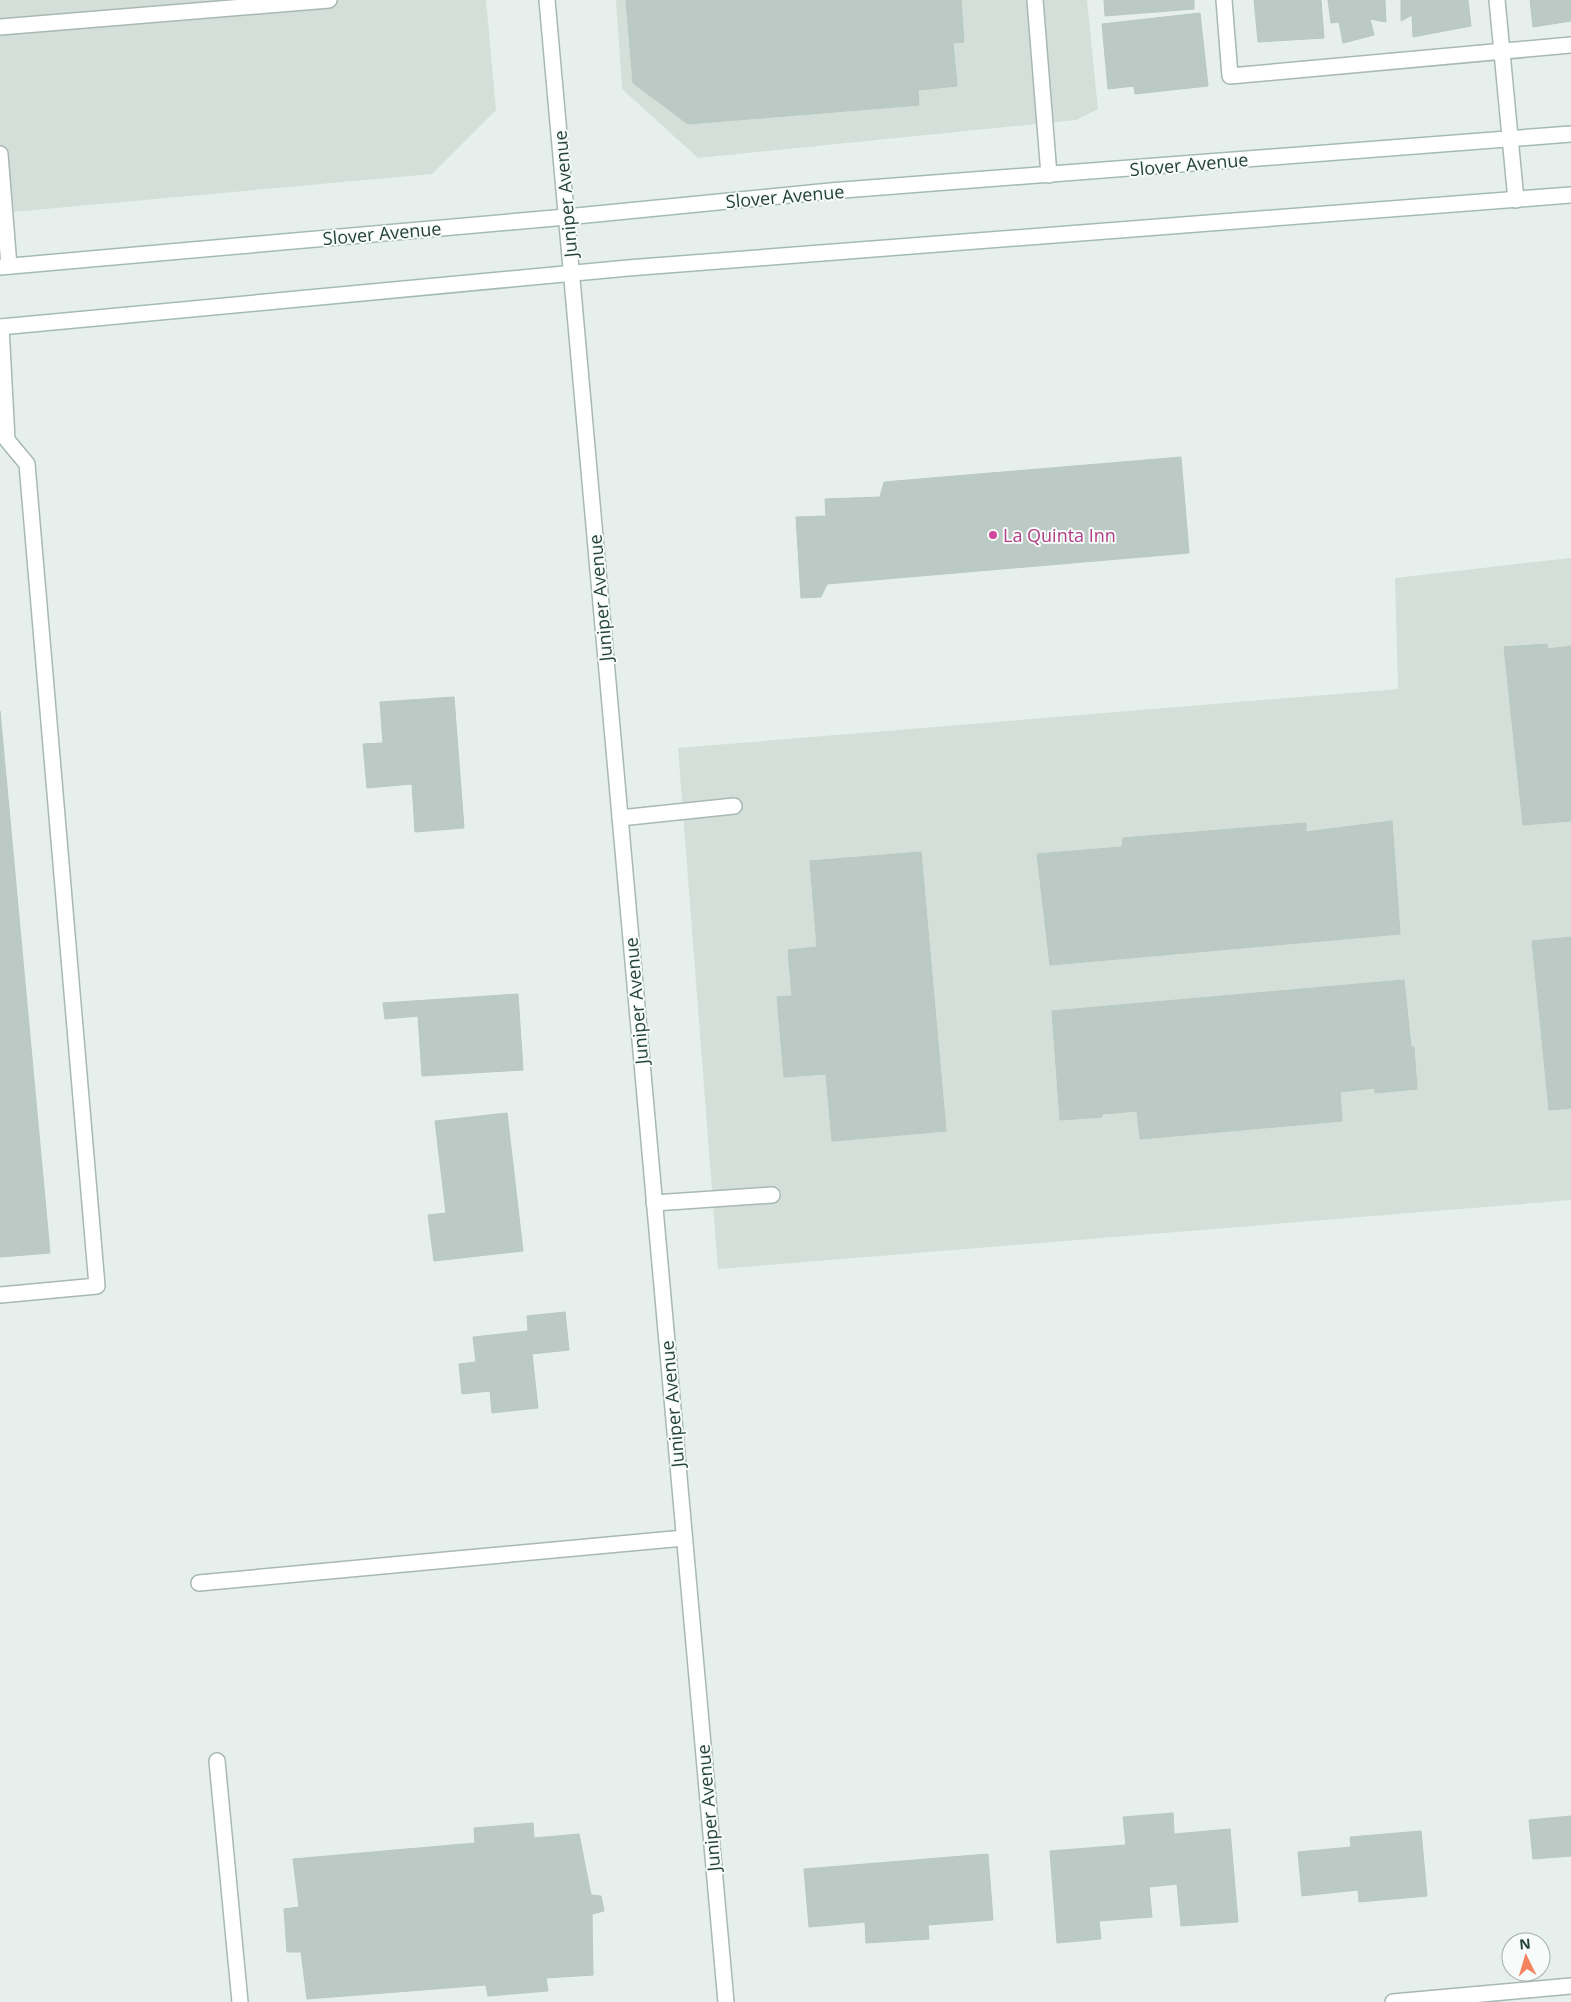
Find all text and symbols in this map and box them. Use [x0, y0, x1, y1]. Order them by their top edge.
street label: Juniper Avenue [547, 130, 583, 260]
street label: Slover Avenue [1129, 147, 1249, 181]
street label: Slover Avenue [725, 179, 845, 213]
street label: Slover Avenue [322, 216, 442, 250]
place label: La Quinta Inn [1003, 523, 1116, 547]
marker: La Quinta Inn [987, 529, 999, 541]
street label: Juniper Avenue [582, 534, 618, 664]
street label: Juniper Avenue [618, 937, 654, 1067]
street label: Juniper Avenue [654, 1340, 690, 1470]
street label: Juniper Avenue [690, 1744, 726, 1874]
north arrow [1501, 1932, 1551, 1982]
text: N [1518, 1934, 1531, 1954]

